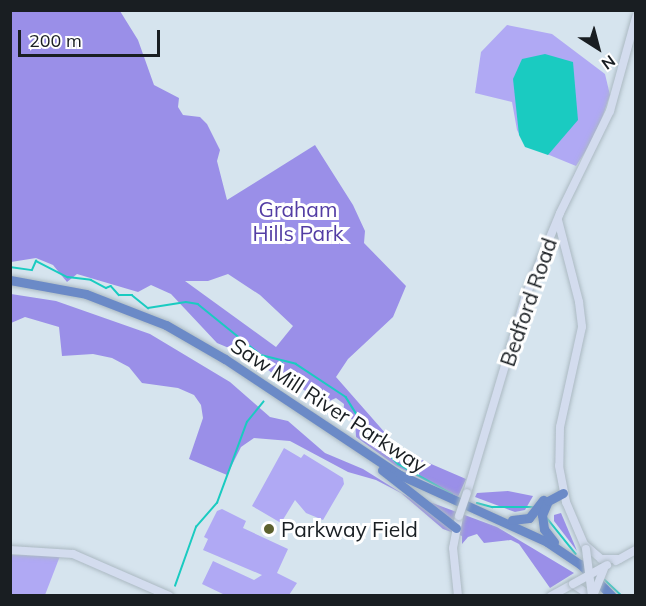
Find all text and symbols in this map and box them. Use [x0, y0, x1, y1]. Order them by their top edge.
scale bar [21, 18, 164, 56]
north arrow [568, 18, 628, 78]
text: 200 m [29, 29, 82, 52]
text: N [598, 51, 619, 74]
park label: Graham Hills Park [252, 196, 344, 246]
street label: Bedford Road [494, 234, 562, 370]
street label: Saw Mill River Parkway [226, 332, 432, 478]
place label: Parkway Field [281, 516, 418, 542]
marker: Parkway Field [262, 522, 276, 536]

